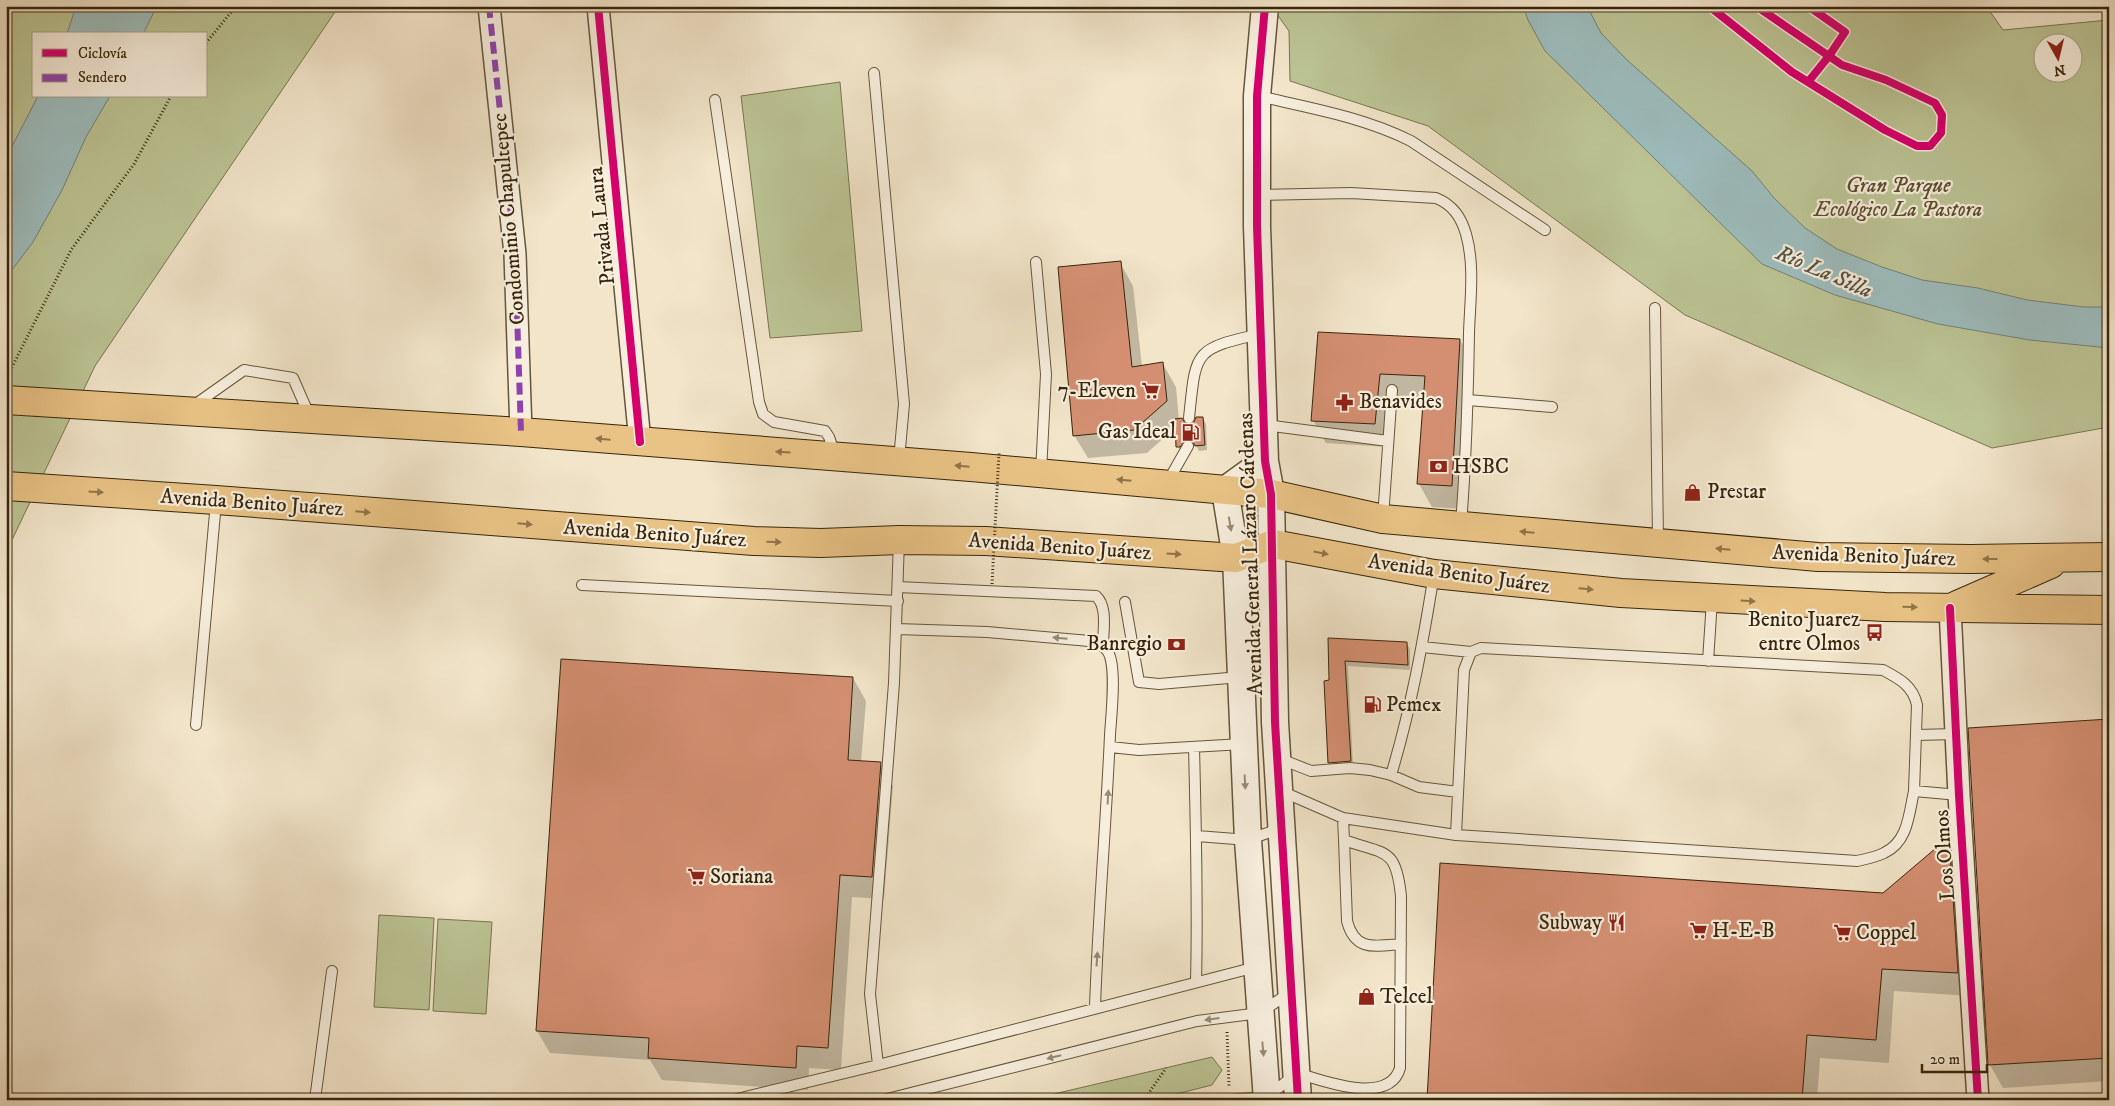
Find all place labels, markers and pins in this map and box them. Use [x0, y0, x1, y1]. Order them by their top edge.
place label: 7-Eleven [1058, 378, 1136, 404]
supermarket icon: 7-Eleven [1140, 381, 1160, 401]
place label: Benavides [1359, 389, 1442, 415]
pharmacy icon: Benavides [1335, 392, 1355, 412]
place label: Gas Ideal [1098, 419, 1177, 445]
fuel station icon: Gas Ideal [1180, 422, 1200, 442]
place label: HSBC [1453, 454, 1509, 480]
bank icon: HSBC [1429, 457, 1449, 477]
place label: Prestar [1707, 479, 1766, 505]
shop icon: Prestar [1683, 482, 1703, 502]
place label: Benito Juarez entre Olmos [1748, 607, 1860, 657]
bus stop icon: Benito Juarez entre Olmos [1864, 622, 1884, 642]
place label: Banregio [1086, 631, 1162, 657]
bank icon: Banregio [1166, 634, 1186, 654]
place label: Pemex [1386, 692, 1441, 718]
fuel station icon: Pemex [1362, 695, 1382, 715]
place label: Soriana [710, 864, 773, 890]
supermarket icon: Soriana [686, 867, 706, 887]
place label: Subway [1539, 910, 1603, 936]
restaurant icon: Subway [1606, 913, 1626, 933]
place label: H-E-B [1712, 918, 1775, 944]
place label: Coppel [1856, 920, 1917, 946]
supermarket icon: H-E-B [1688, 921, 1708, 941]
supermarket icon: Coppel [1832, 923, 1852, 943]
place label: Telcel [1380, 984, 1433, 1010]
shop icon: Telcel [1356, 987, 1376, 1007]

